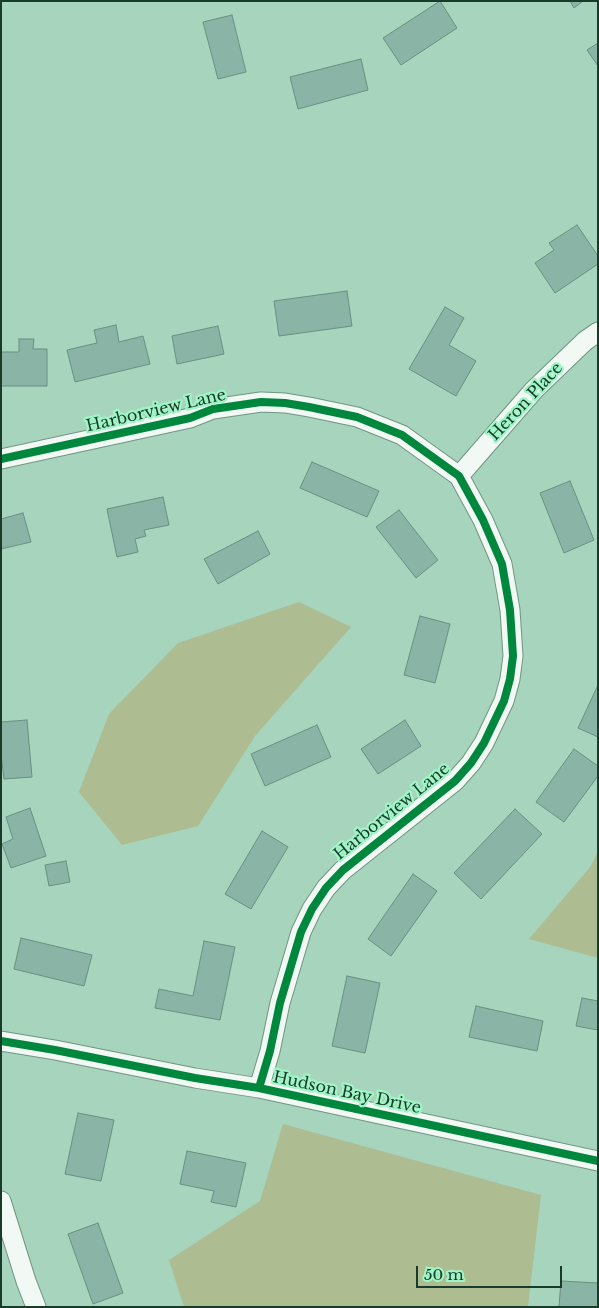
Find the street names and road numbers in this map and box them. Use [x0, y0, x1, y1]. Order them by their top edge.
street label: Heron Place [485, 359, 567, 445]
street label: Harborview Lane [84, 386, 228, 436]
street label: Harborview Lane [330, 760, 454, 864]
street label: Hudson Bay Drive [271, 1068, 423, 1118]

